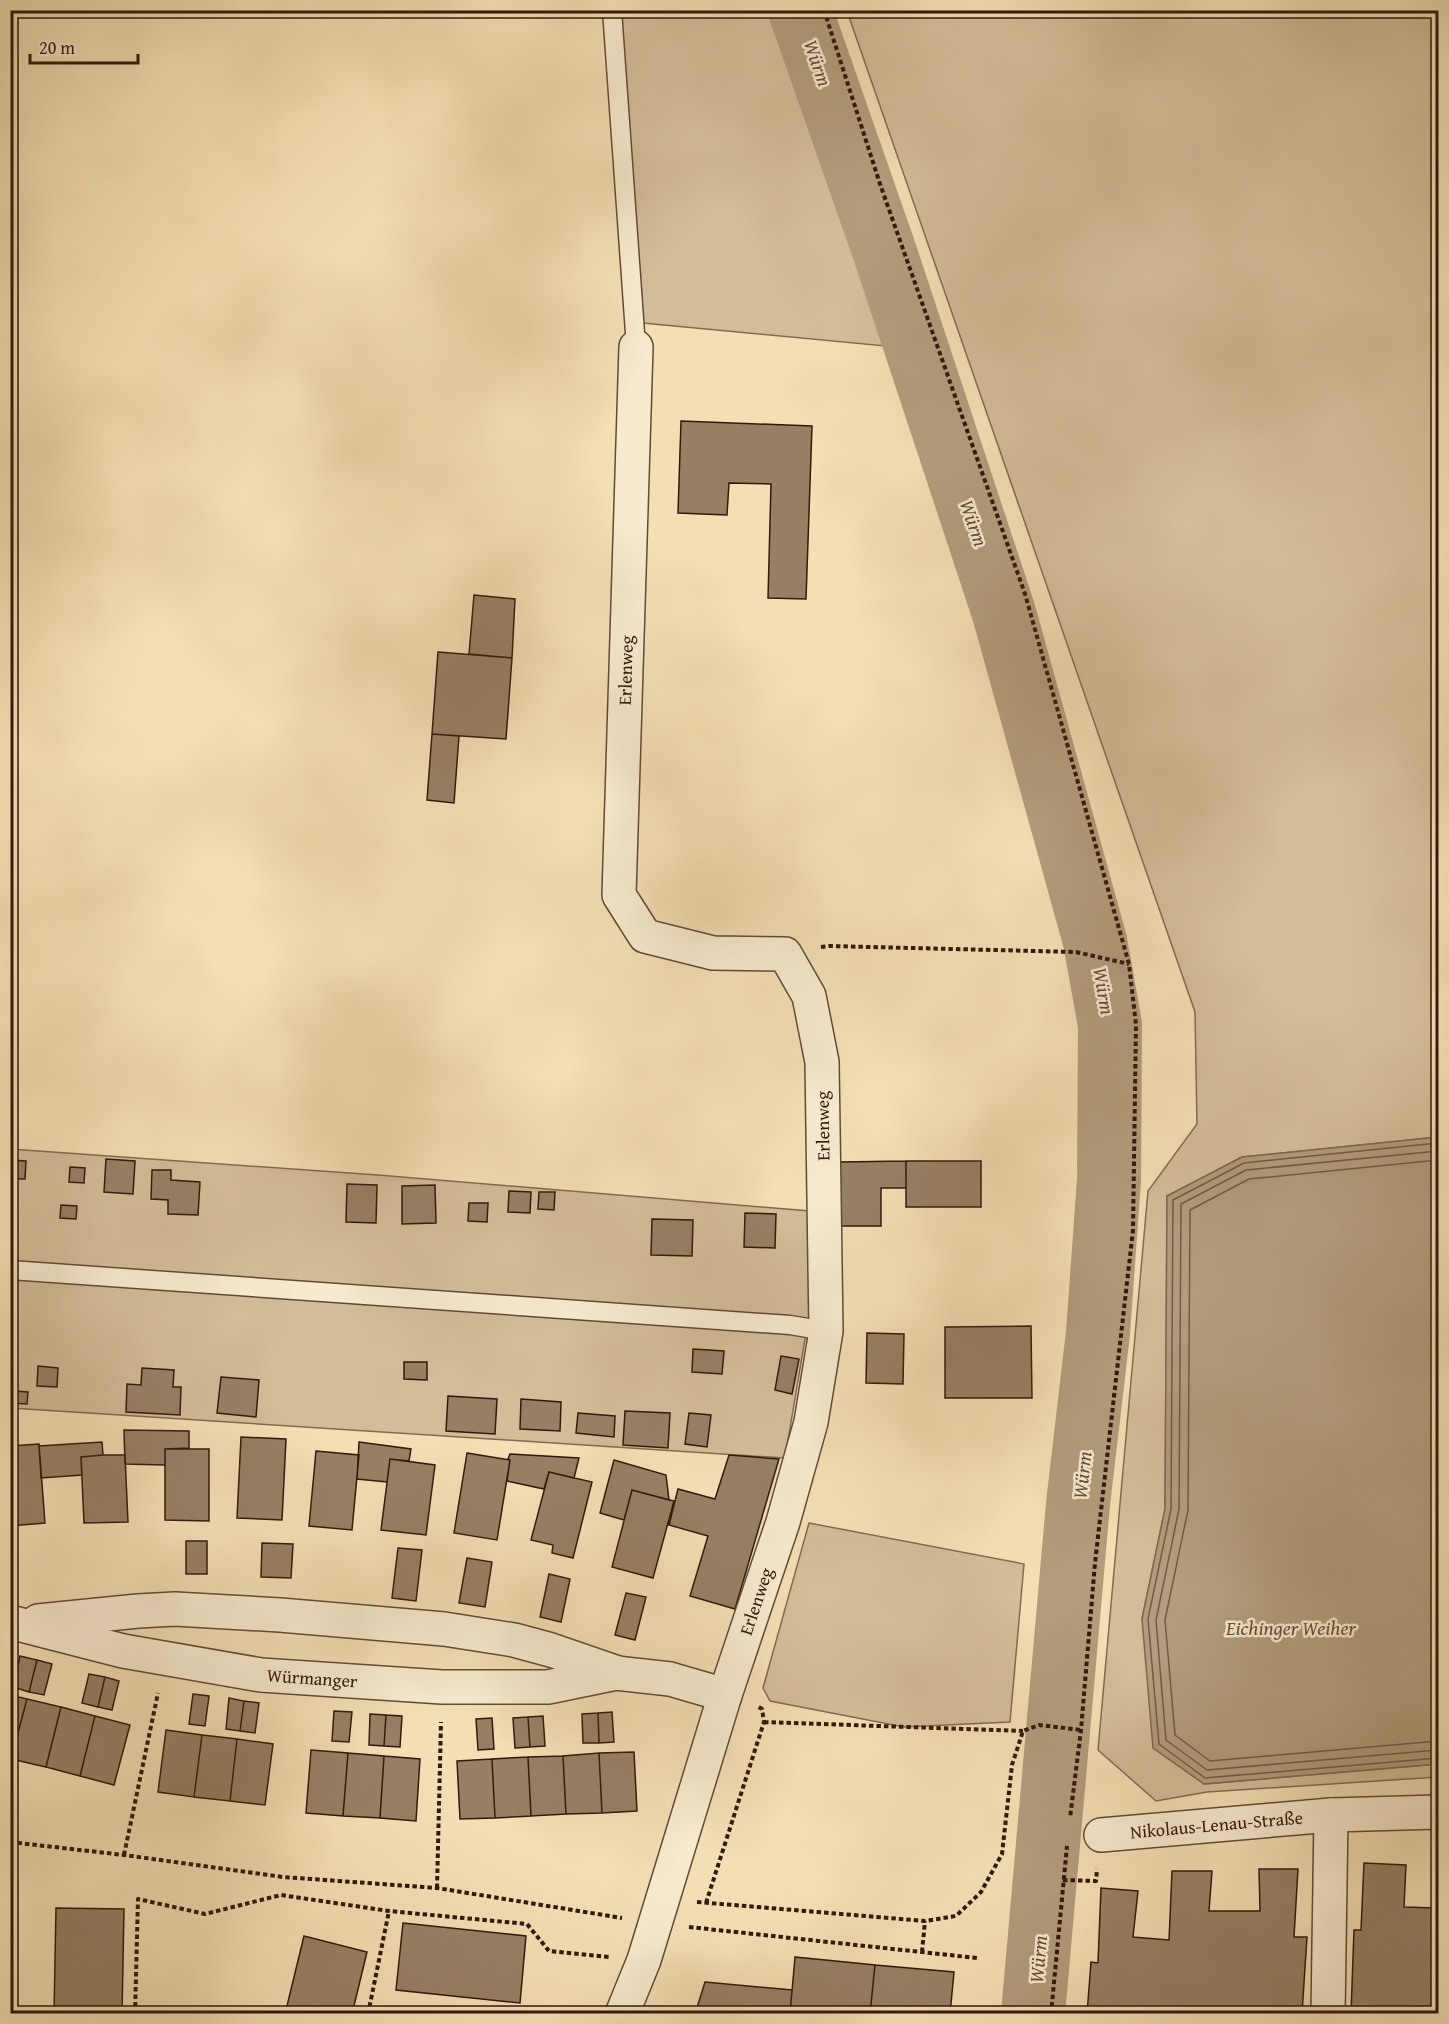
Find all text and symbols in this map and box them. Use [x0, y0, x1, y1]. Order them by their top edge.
scale bar [30, 27, 138, 65]
text: 20 m [39, 34, 75, 61]
water label: Würm [797, 36, 840, 90]
water label: Würm [953, 496, 996, 550]
street label: Erlenweg [611, 635, 640, 706]
water label: Würm [1086, 965, 1123, 1017]
street label: Erlenweg [808, 1091, 837, 1161]
water label: Würm [1065, 1449, 1098, 1500]
street label: Erlenweg [732, 1564, 780, 1639]
water label: Eichinger Weiher [1225, 1613, 1357, 1642]
street label: Würmanger [266, 1661, 359, 1694]
street label: Nikolaus-Lenau-Straße [1129, 1804, 1304, 1845]
water label: Würm [1021, 1934, 1054, 1984]

